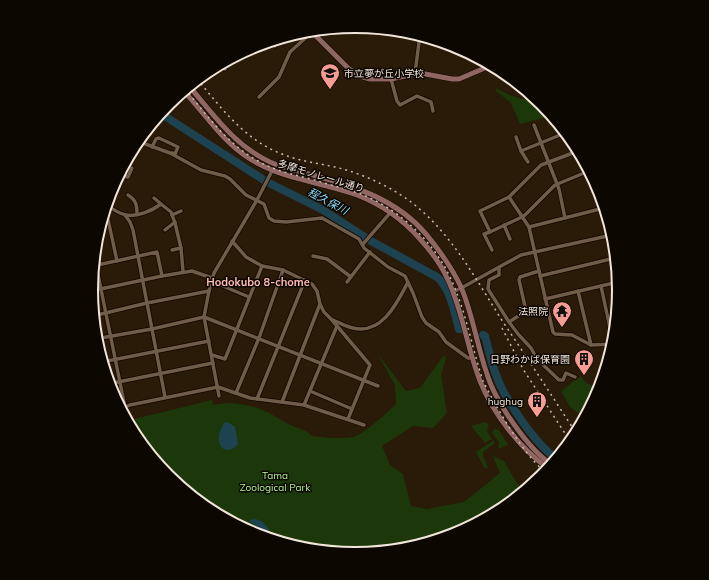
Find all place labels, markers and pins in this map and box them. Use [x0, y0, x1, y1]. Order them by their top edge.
school or university icon: 市立夢が丘小学校 [319, 62, 341, 90]
place label: 市立夢が丘小学校 [344, 67, 424, 80]
temple icon: 法照院 [551, 300, 573, 328]
place label: 法照院 [518, 305, 548, 318]
building icon: 日野わかば保育園 [573, 348, 595, 376]
place label: 日野わかば保育園 [490, 353, 570, 366]
building icon: hughug [526, 390, 548, 418]
place label: hughug [488, 395, 523, 408]

